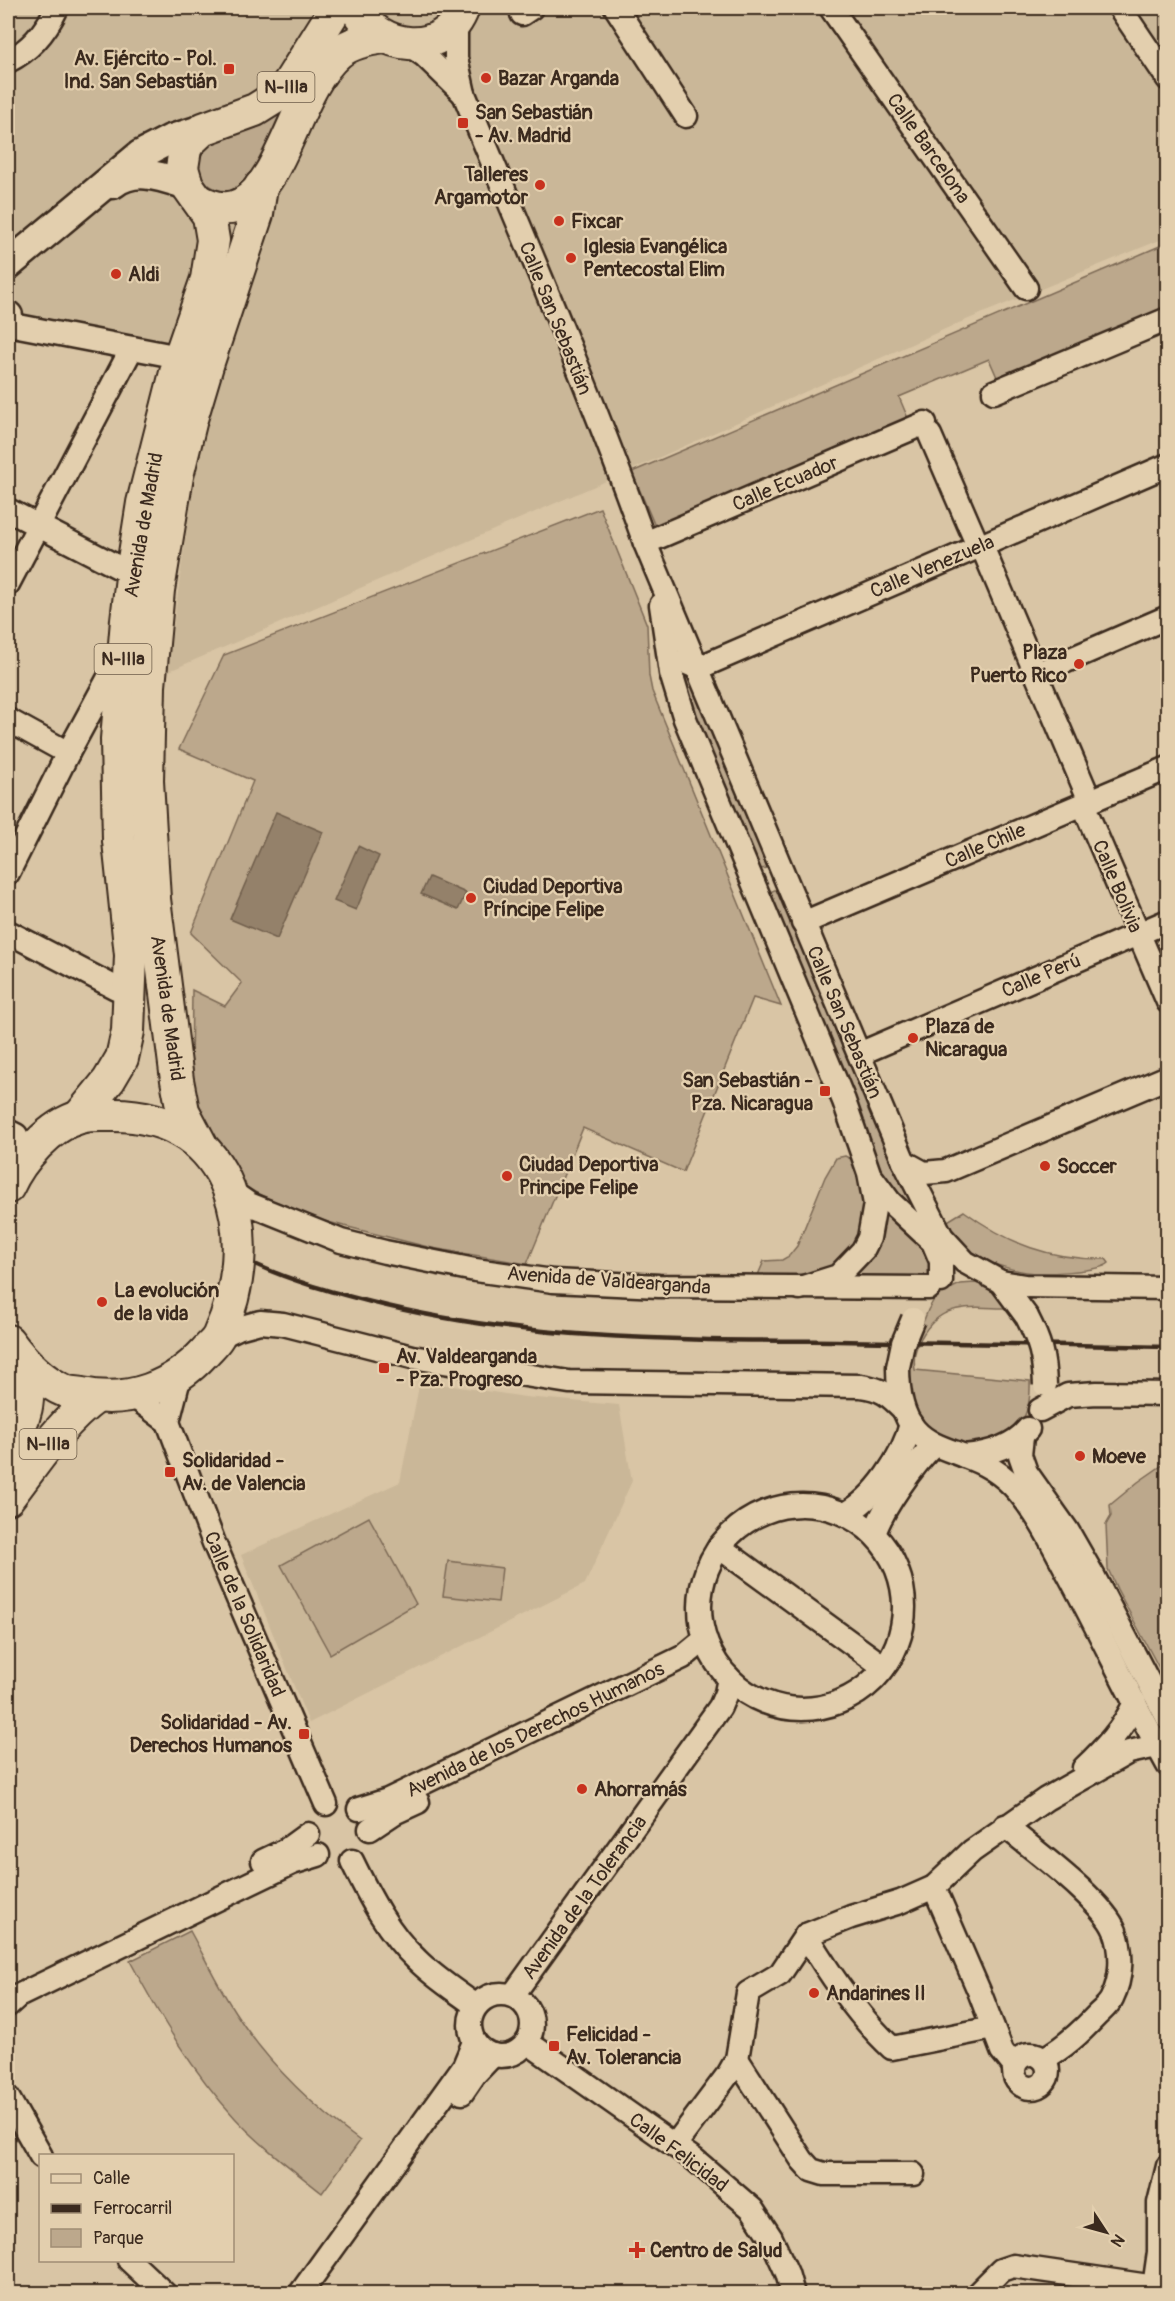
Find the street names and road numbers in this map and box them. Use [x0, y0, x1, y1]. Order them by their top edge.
road number: N-IIIa [258, 72, 314, 102]
street label: Calle Barcelona [881, 88, 976, 208]
street label: Calle San Sebastián [513, 238, 598, 399]
street label: Calle Ecuador [729, 450, 842, 517]
street label: Avenida de Madrid [118, 451, 169, 600]
street label: Calle Venezuela [866, 529, 998, 604]
road number: N-IIIa [94, 644, 152, 674]
street label: Calle Chile [941, 817, 1030, 874]
street label: Calle Bolivia [1087, 836, 1148, 936]
street label: Avenida de Madrid [145, 934, 190, 1082]
street label: Calle San Sebastián [801, 942, 888, 1102]
street label: Calle Perú [998, 948, 1085, 1003]
street label: Avenida de Valdearganda [506, 1261, 712, 1300]
road number: N-IIIa [20, 1429, 76, 1459]
street label: Calle de la Solidaridad [198, 1528, 291, 1701]
street label: Avenida de los Derechos Humanos [402, 1656, 668, 1803]
street label: Avenida de la Tolerancia [516, 1810, 652, 1984]
street label: Calle Felicidad [624, 2107, 733, 2198]

